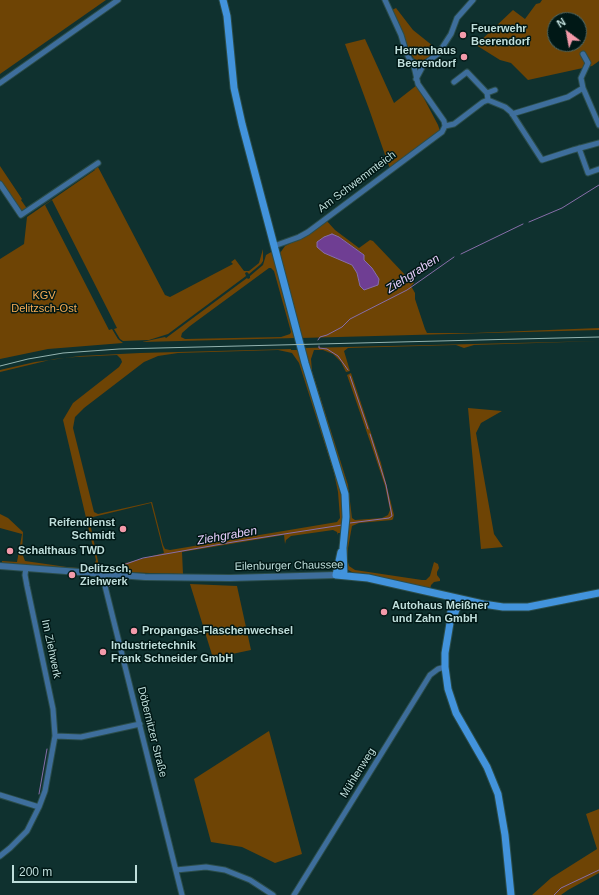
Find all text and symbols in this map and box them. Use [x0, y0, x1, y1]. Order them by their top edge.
north arrow [547, 12, 587, 52]
text: N [555, 15, 568, 30]
place label: Feuerwehr Beerendorf [471, 22, 530, 48]
marker: Feuerwehr Beerendorf [458, 30, 468, 40]
place label: Herrenhaus Beerendorf [395, 44, 456, 70]
marker: Herrenhaus Beerendorf [459, 52, 469, 62]
street label: Am Schwemmteich [315, 148, 399, 216]
water label: Ziehgraben [384, 251, 442, 297]
park label: KGV Delitzsch-Ost [11, 289, 77, 315]
place label: Reifendienst Schmidt [49, 516, 115, 542]
marker: Reifendienst Schmidt [118, 524, 128, 534]
water label: Ziehgraben [196, 524, 258, 548]
place label: Schalthaus TWD [18, 544, 105, 558]
marker: Schalthaus TWD [5, 546, 15, 556]
street label: Eilenburger Chaussee [234, 558, 344, 574]
place label: Delitzsch, Ziehwerk [80, 562, 131, 588]
marker: Delitzsch, Ziehwerk [67, 570, 77, 580]
place label: Autohaus Meißner und Zahn GmbH [392, 599, 488, 625]
marker: Autohaus Meißner und Zahn GmbH [379, 607, 389, 617]
street label: Im Ziehwerk [38, 618, 64, 680]
place label: Propangas-Flaschenwechsel [142, 624, 293, 638]
marker: Propangas-Flaschenwechsel [129, 626, 139, 636]
place label: Industrietechnik Frank Schneider GmbH [111, 639, 233, 665]
marker: Industrietechnik Frank Schneider GmbH [98, 647, 108, 657]
street label: Döbernitzer Straße [134, 685, 170, 779]
street label: Mühlenweg [337, 746, 379, 800]
scale bar [14, 857, 139, 883]
text: 200 m [19, 865, 52, 879]

